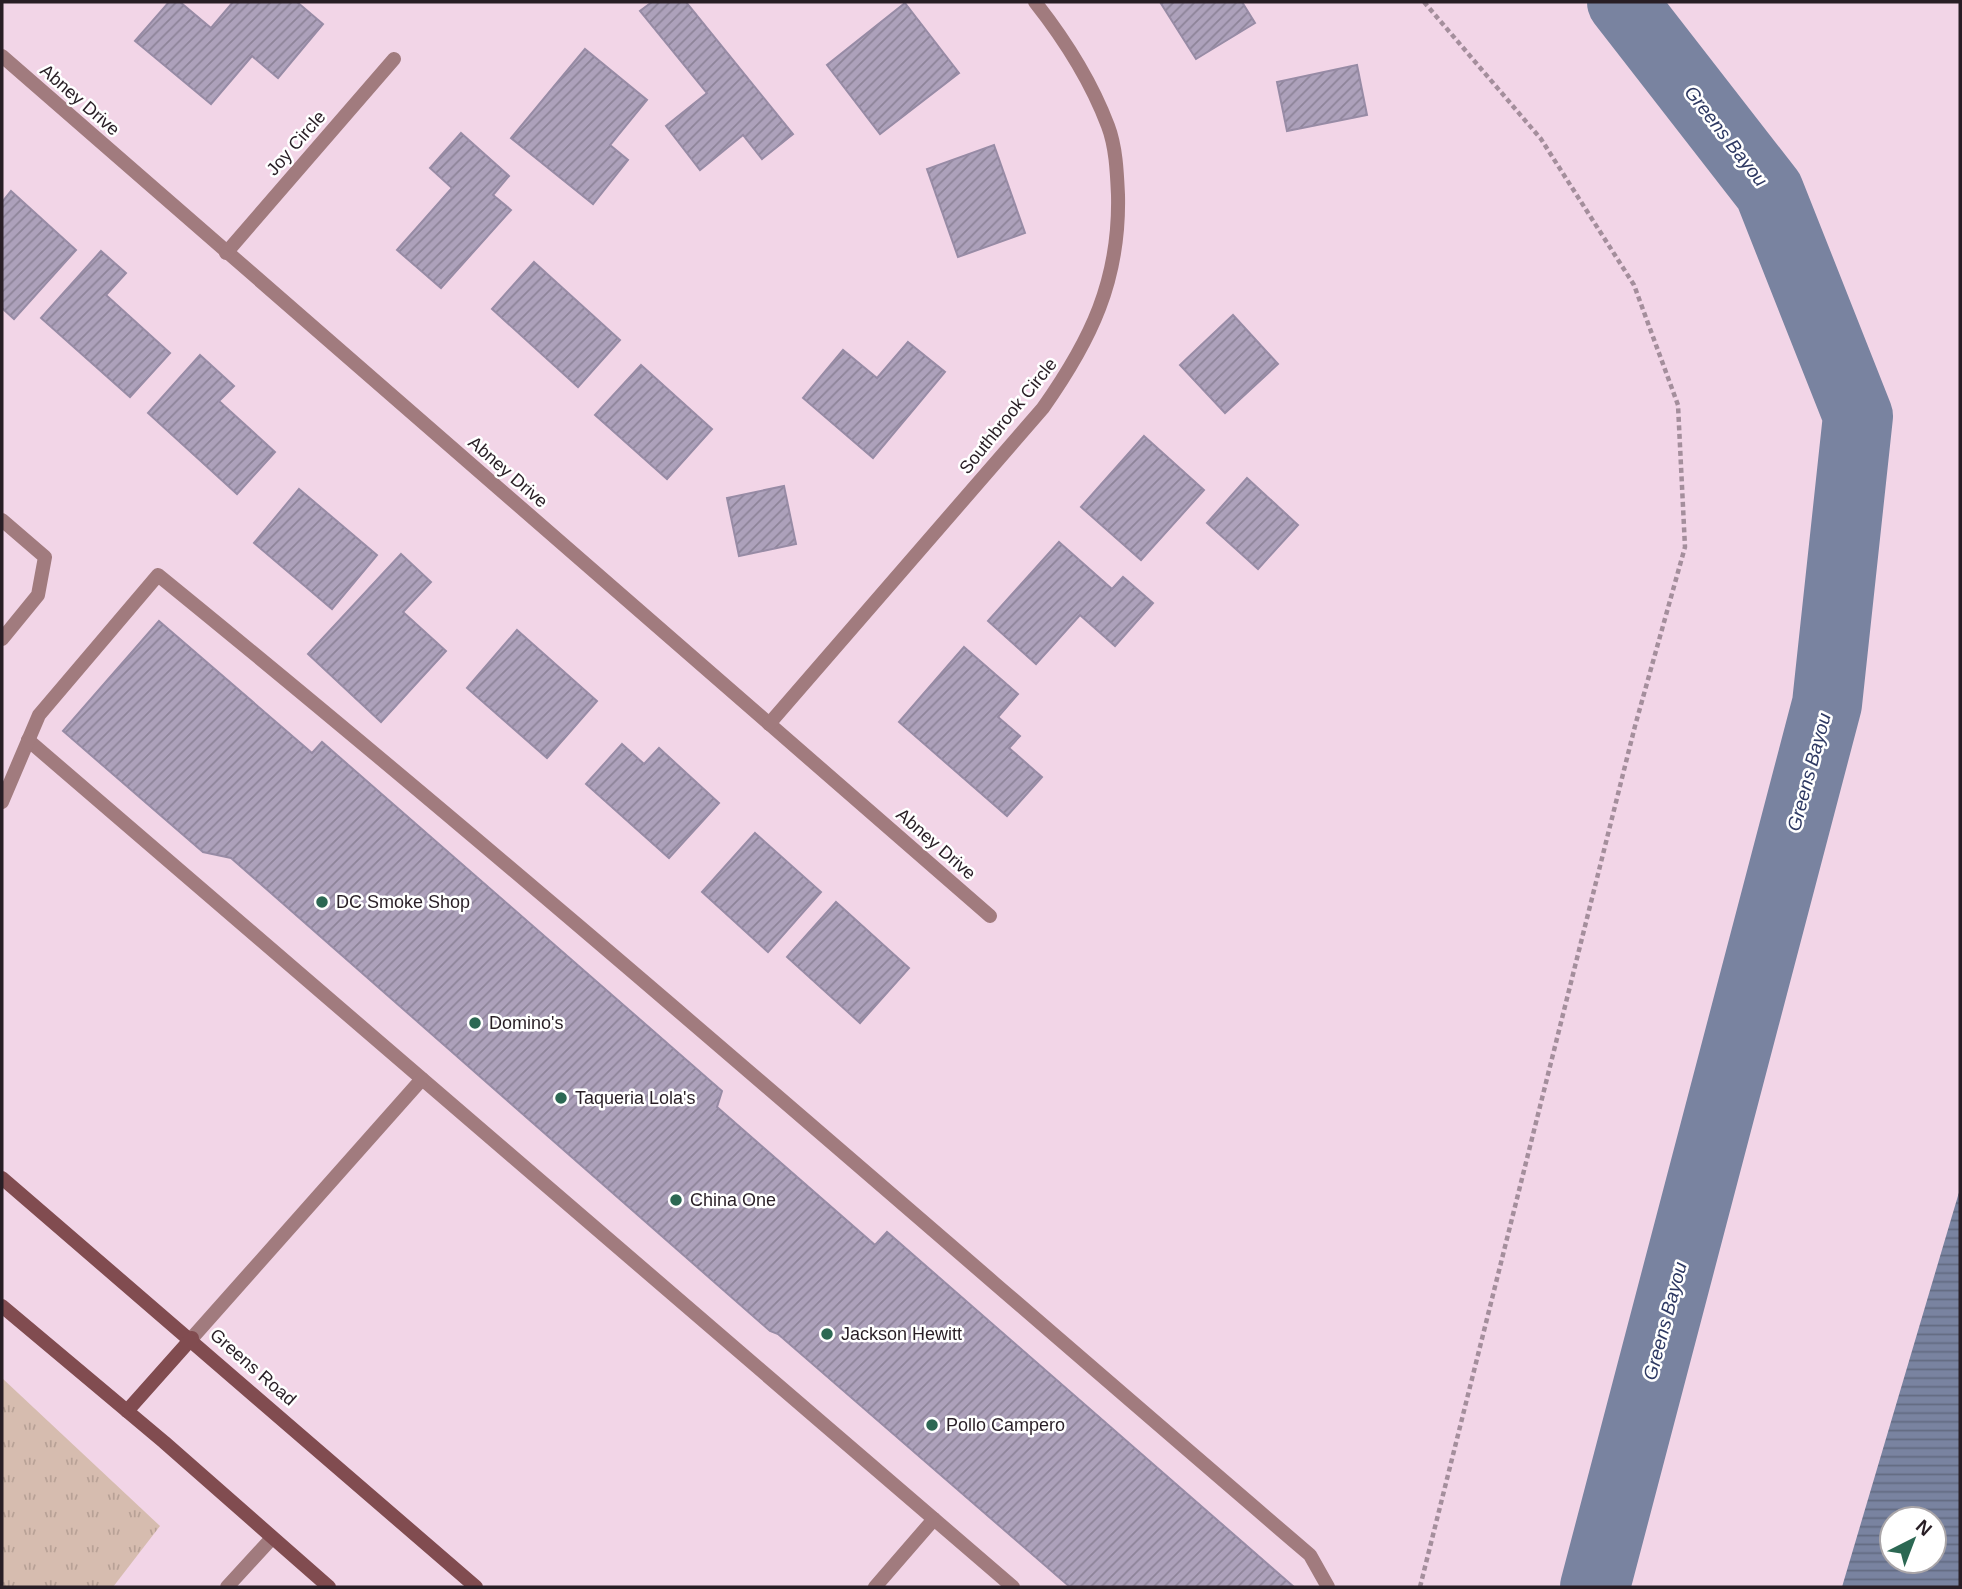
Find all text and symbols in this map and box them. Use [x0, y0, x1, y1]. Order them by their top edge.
street label: Abney Drive [36, 60, 124, 140]
water label: Greens Bayou [1680, 82, 1772, 191]
street label: Joy Circle [263, 107, 329, 179]
street label: Southbrook Circle [955, 354, 1061, 478]
street label: Abney Drive [464, 432, 552, 512]
water label: Greens Bayou [1783, 710, 1835, 833]
street label: Abney Drive [892, 804, 980, 884]
place label: DC Smoke Shop [336, 892, 470, 912]
marker: DC Smoke Shop [314, 894, 330, 910]
place label: Domino's [489, 1013, 563, 1033]
marker: Domino's [467, 1015, 483, 1031]
place label: Taqueria Lola's [575, 1088, 696, 1108]
marker: Taqueria Lola's [553, 1090, 569, 1106]
place label: China One [690, 1190, 776, 1210]
marker: China One [668, 1192, 684, 1208]
water label: Greens Bayou [1639, 1259, 1691, 1382]
street label: Greens Road [206, 1324, 300, 1410]
place label: Jackson Hewitt [841, 1324, 962, 1344]
marker: Jackson Hewitt [819, 1326, 835, 1342]
place label: Pollo Campero [946, 1415, 1065, 1435]
marker: Pollo Campero [924, 1417, 940, 1433]
north arrow [1878, 1505, 1948, 1575]
text: N [1912, 1515, 1936, 1540]

